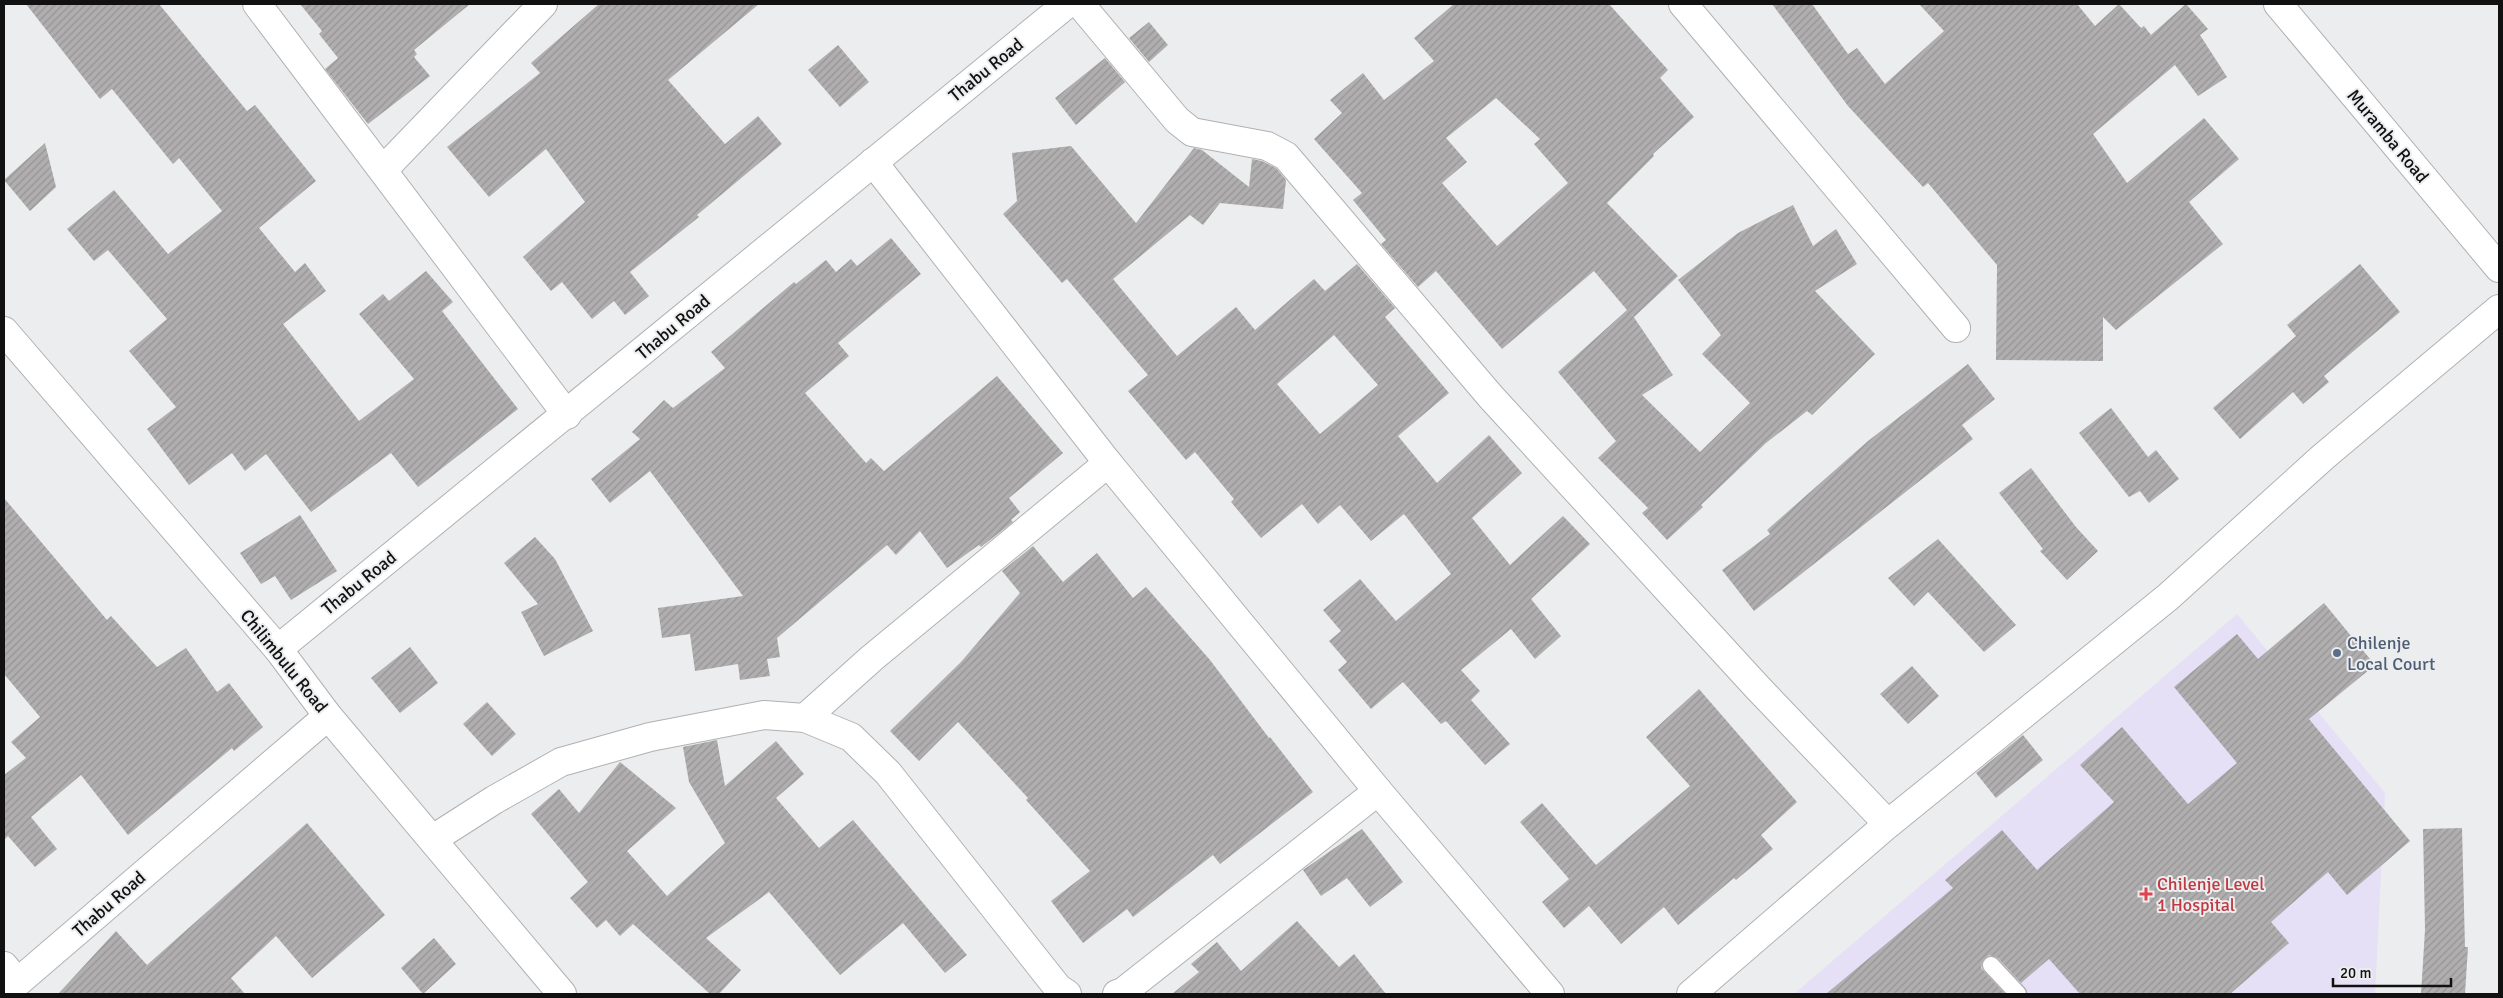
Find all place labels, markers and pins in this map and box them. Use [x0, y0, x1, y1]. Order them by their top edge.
place label: Chilenje Local Court [2347, 632, 2435, 675]
marker: Chilenje Local Court [2331, 647, 2343, 659]
place label: Chilenje Level 1 Hospital [2157, 873, 2264, 916]
marker: Chilenje Level 1 Hospital [2139, 887, 2153, 901]

